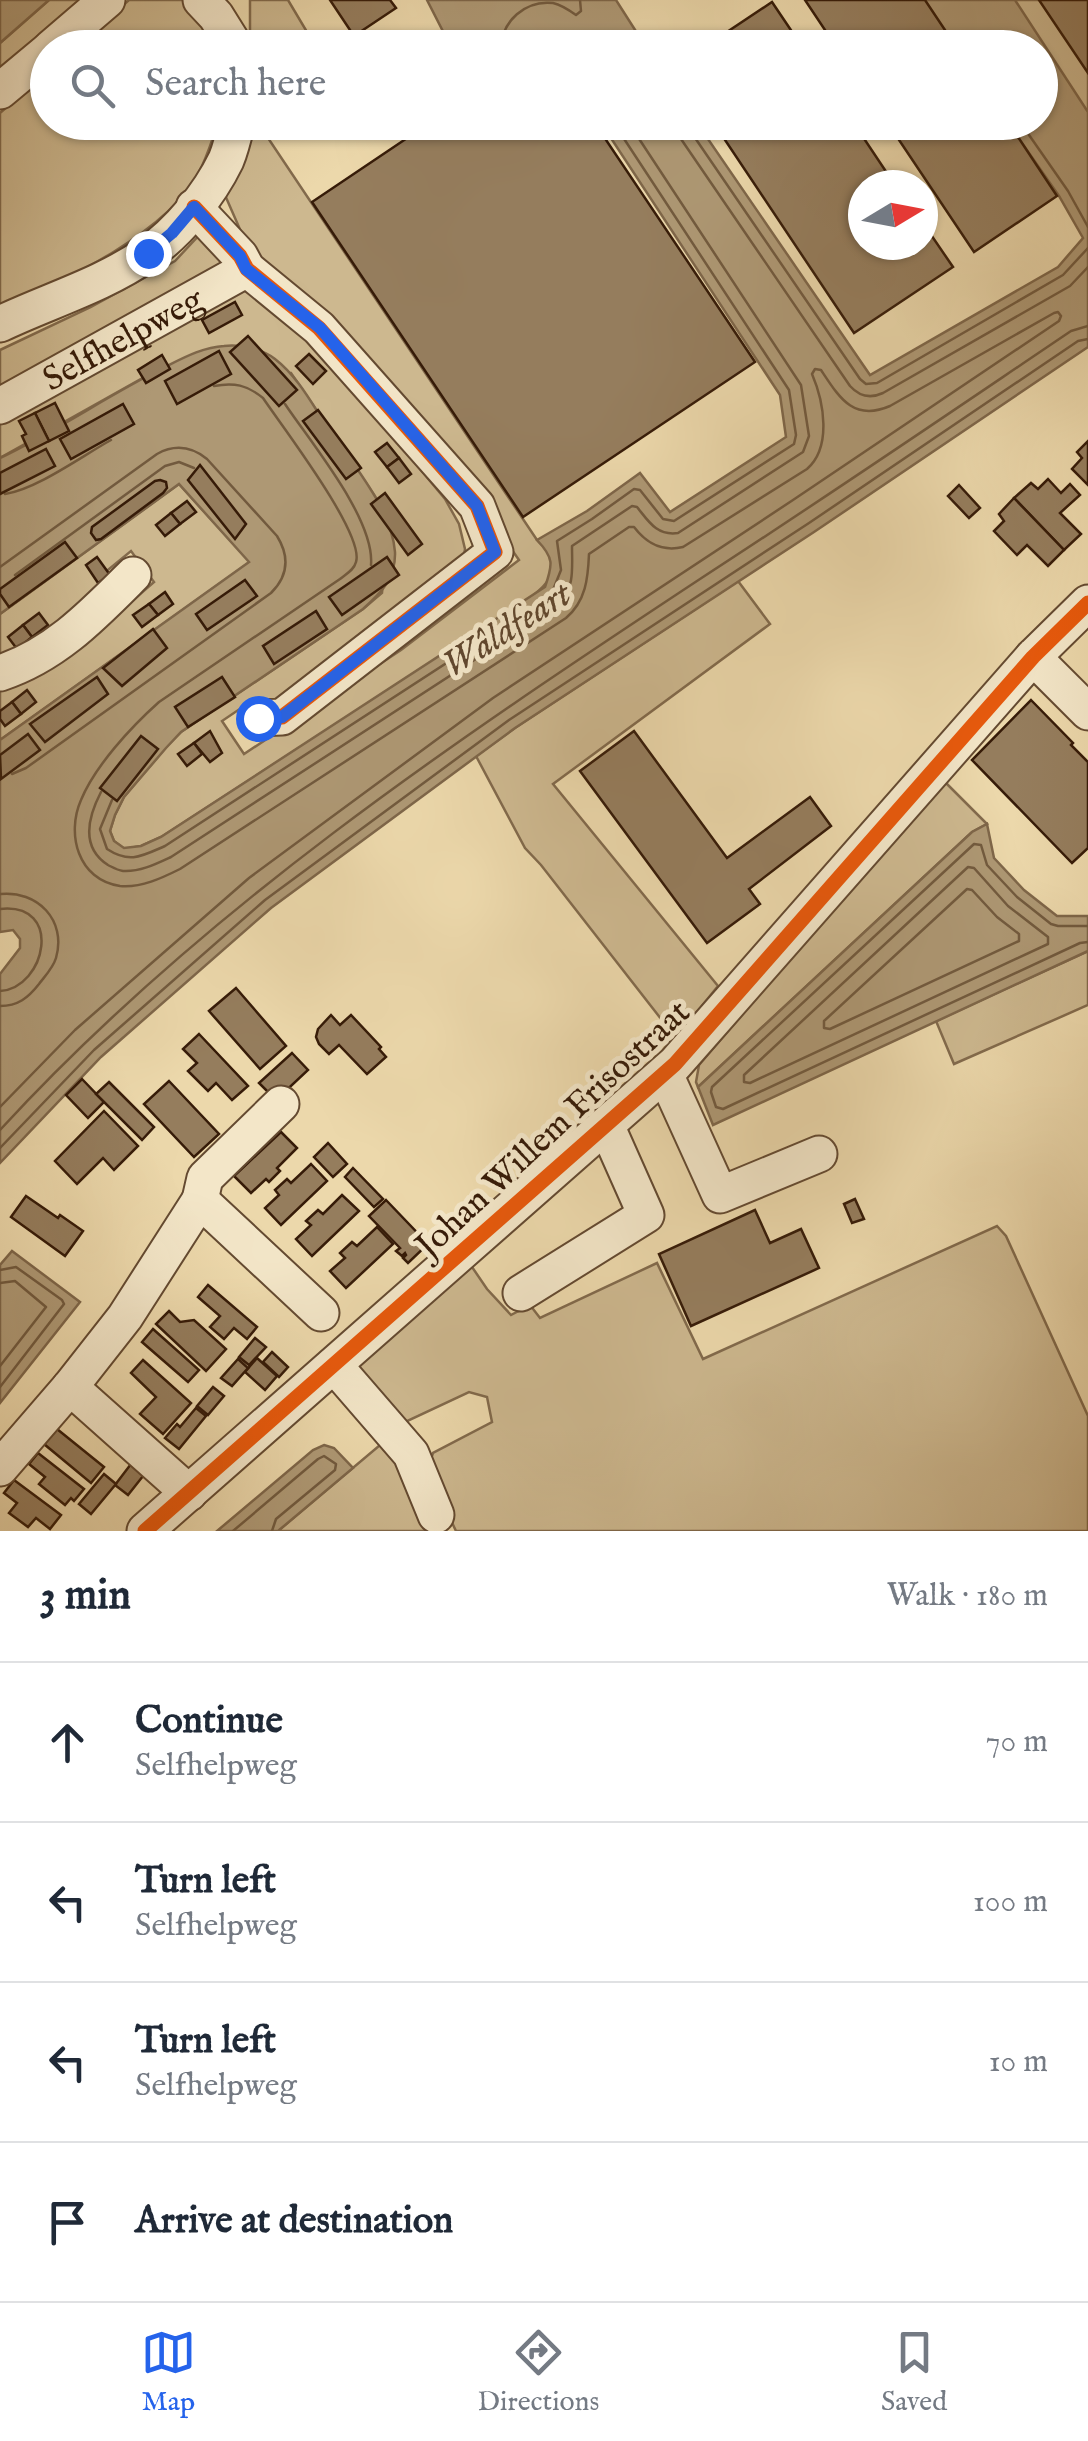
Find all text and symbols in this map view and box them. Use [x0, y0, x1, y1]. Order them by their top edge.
search box [30, 30, 1058, 140]
icon: search [65, 58, 120, 113]
text: Search here [145, 61, 326, 109]
north arrow [848, 170, 938, 260]
route end [126, 231, 172, 277]
street label: Selfhelpweg [35, 277, 213, 403]
water label: Wâldfeart [434, 570, 583, 690]
route start [236, 696, 282, 742]
street label: Johan Willem Frisostraat [404, 991, 700, 1271]
text: 3 min [40, 1570, 131, 1623]
text: Walk · 180 m [887, 1576, 1048, 1617]
text: Continue [135, 1698, 283, 1746]
icon: ahead [40, 1715, 95, 1770]
text: 70 m [986, 1722, 1048, 1763]
text: Selfhelpweg [135, 1746, 297, 1787]
text: Turn left [135, 1858, 276, 1906]
icon: left [40, 1875, 95, 1930]
text: 100 m [973, 1882, 1048, 1923]
text: Selfhelpweg [135, 1906, 297, 1947]
text: Turn left [135, 2018, 276, 2066]
icon: left [40, 2035, 95, 2090]
text: 10 m [989, 2042, 1048, 2083]
text: Selfhelpweg [135, 2066, 297, 2107]
icon: arrive [40, 2195, 95, 2250]
text: Arrive at destination [135, 2198, 453, 2246]
tab: Map [141, 2325, 196, 2420]
tab: Directions [477, 2325, 599, 2420]
tab: Saved [881, 2325, 947, 2420]

